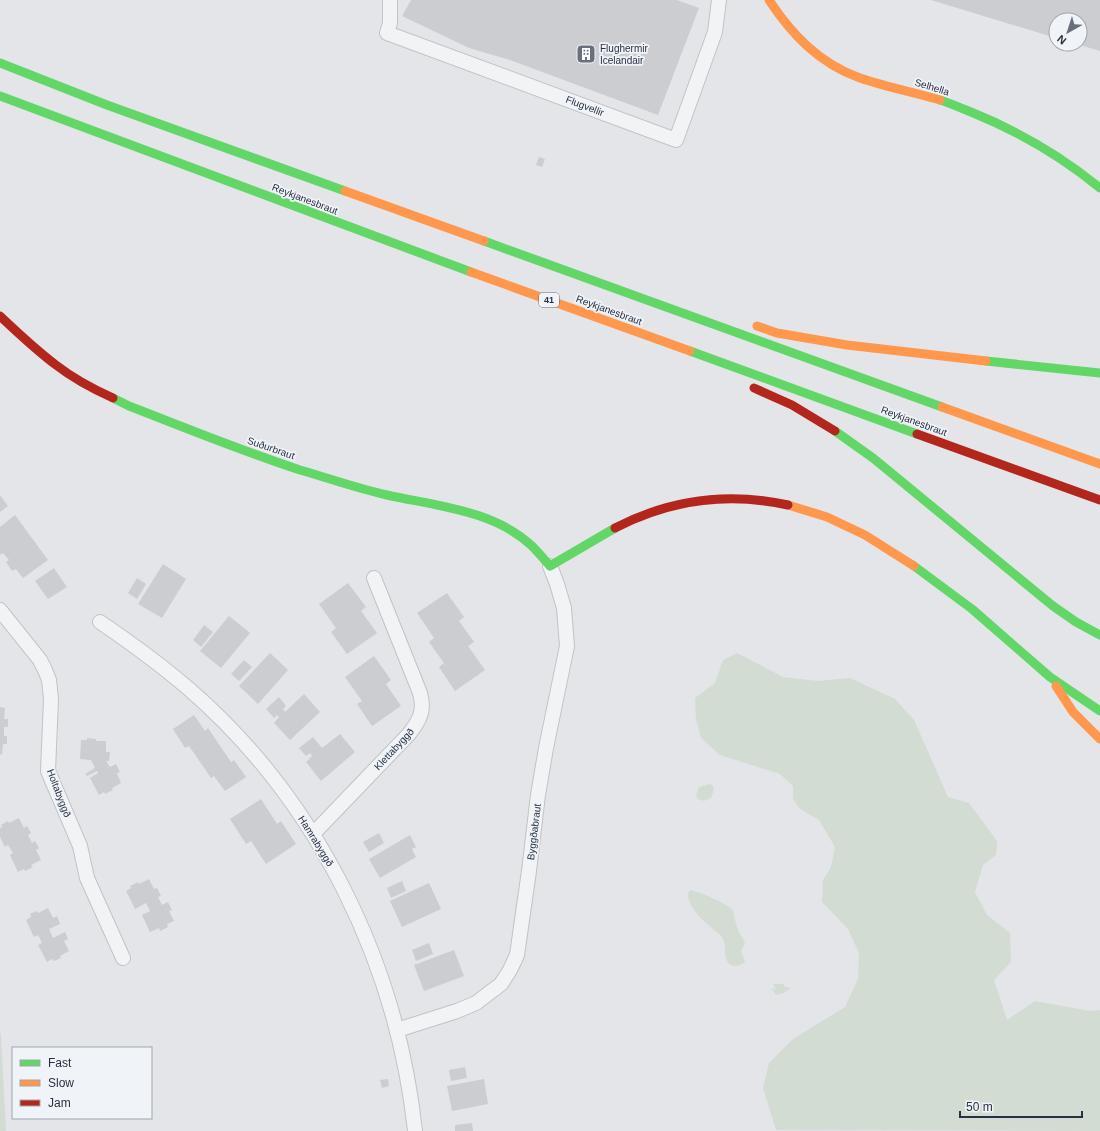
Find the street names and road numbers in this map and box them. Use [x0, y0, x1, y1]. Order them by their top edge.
street label: Selhella [913, 77, 951, 98]
street label: Flugvellir [564, 94, 606, 119]
street label: Reykjanesbraut [271, 181, 340, 217]
road number: 41 [539, 293, 559, 307]
street label: Reykjanesbraut [574, 293, 644, 327]
street label: Reykjanesbraut [879, 404, 949, 438]
street label: Suðurbraut [246, 435, 296, 461]
street label: Klettabyggð [372, 726, 416, 772]
street label: Holtabyggð [45, 767, 73, 819]
street label: Byggðabraut [525, 803, 543, 861]
street label: Hamrabyggð [296, 814, 336, 869]

